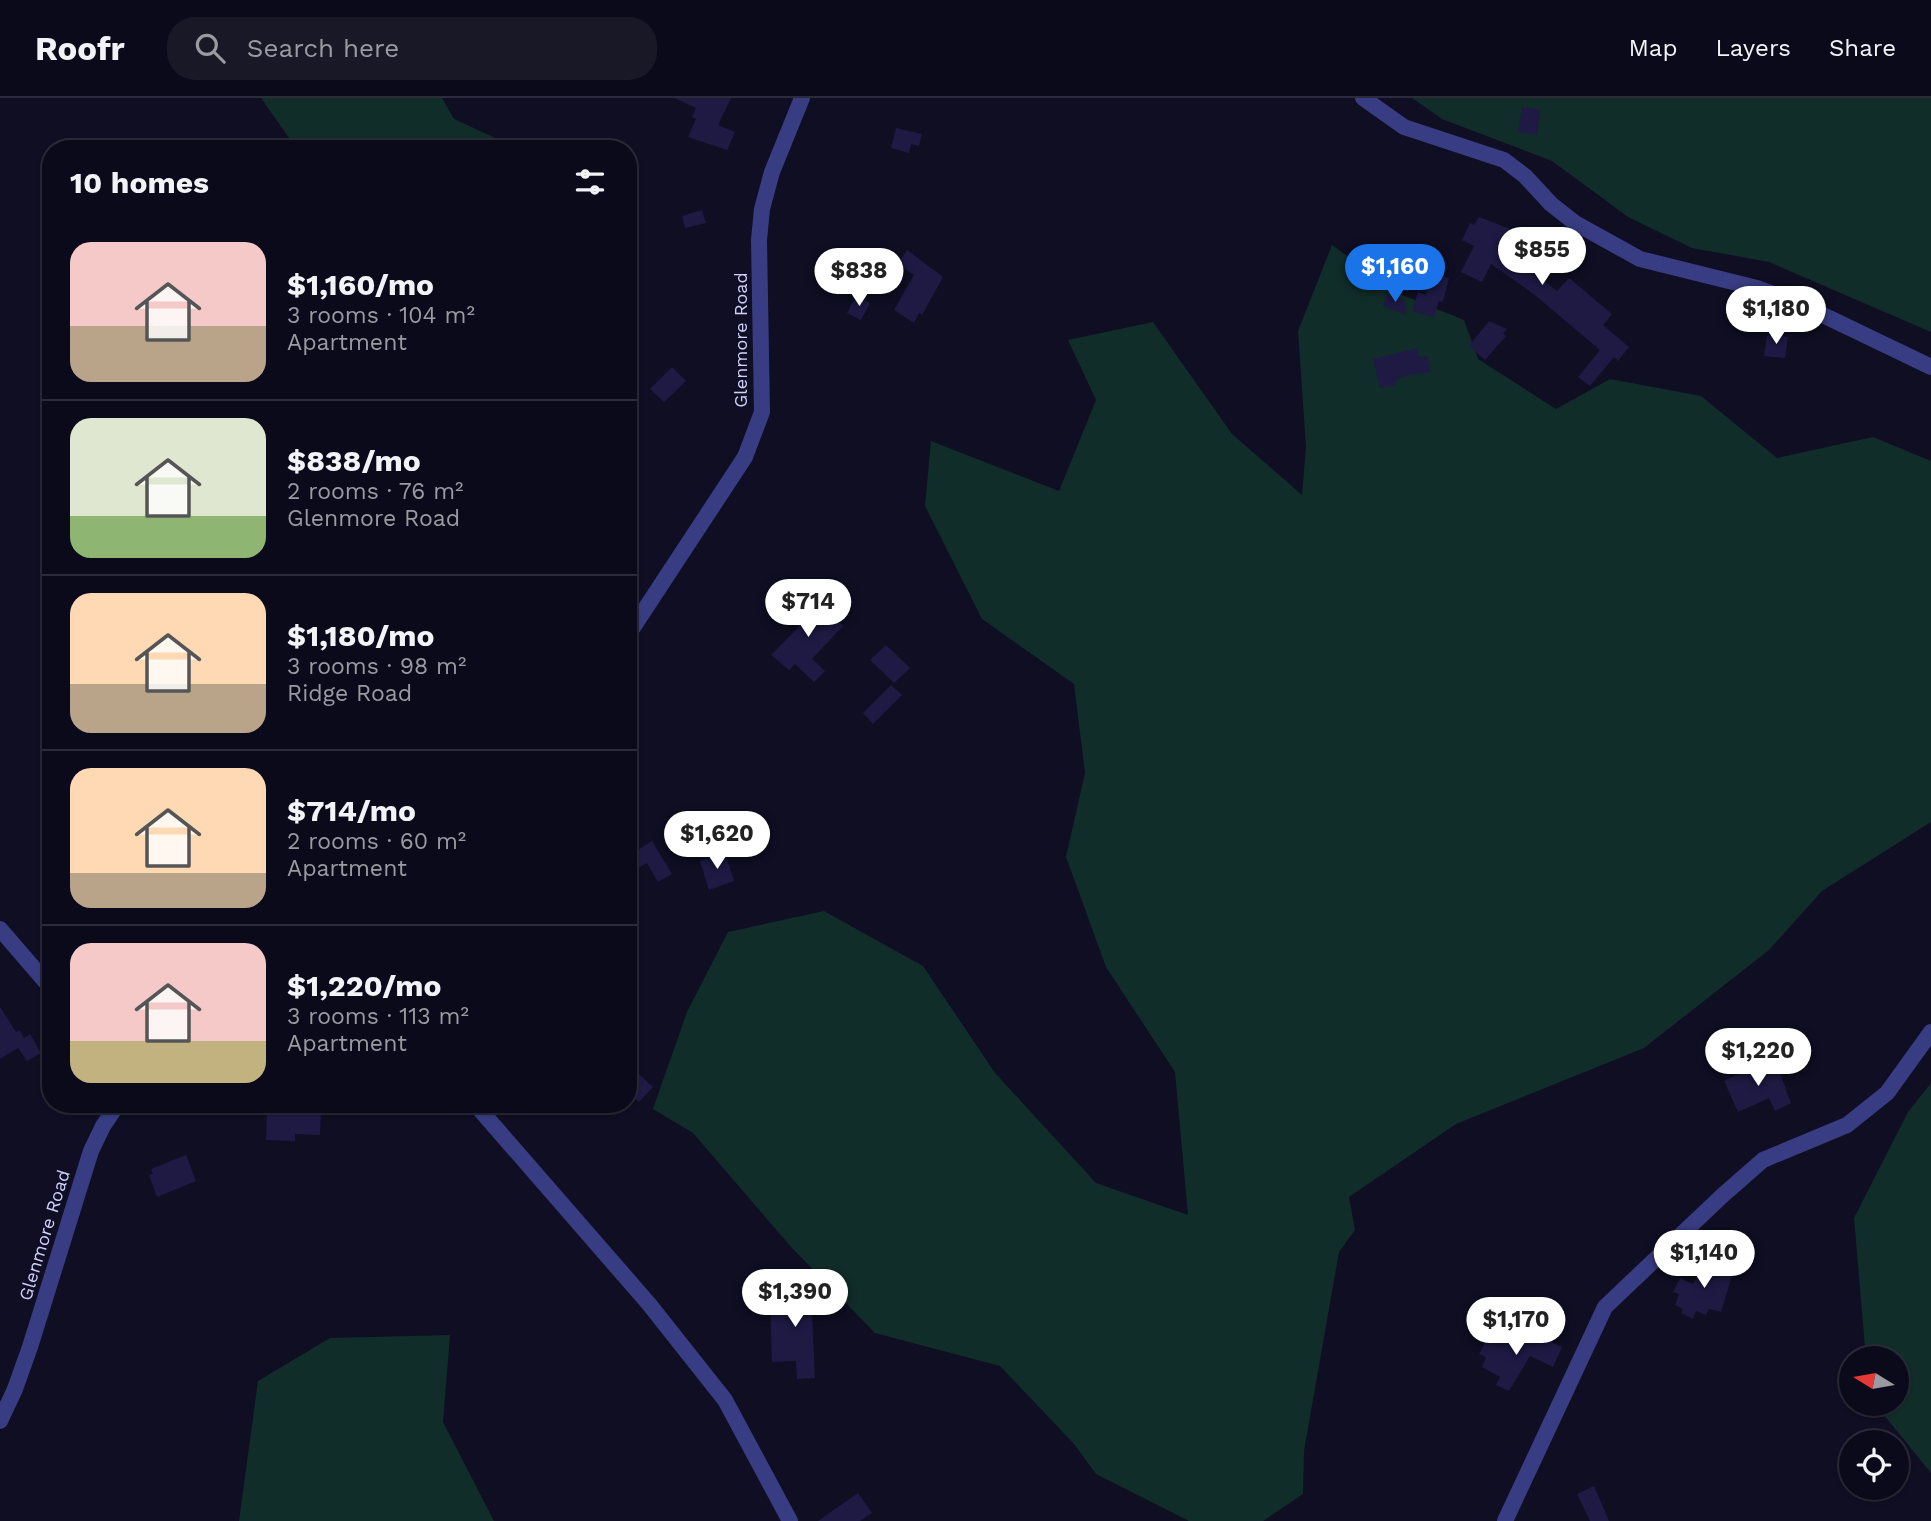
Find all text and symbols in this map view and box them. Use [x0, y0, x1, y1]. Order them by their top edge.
search box [167, 17, 657, 80]
text: Roofr [35, 29, 125, 68]
icon: search [191, 29, 229, 67]
text: Search here [247, 33, 399, 63]
text: Map [1629, 34, 1677, 62]
text: Layers [1715, 34, 1791, 62]
text: Share [1829, 34, 1896, 62]
icon: filters [571, 163, 609, 201]
text: 10 homes [70, 165, 209, 200]
pin: $855 [1501, 228, 1583, 287]
text: $855 [1514, 236, 1570, 263]
pin: $1,160 [1338, 244, 1452, 304]
pin: $838 [818, 248, 900, 308]
text: $1,160 [1361, 253, 1429, 280]
text: $838 [830, 257, 888, 284]
text: $1,160/mo [287, 267, 434, 302]
icon: home [126, 270, 210, 354]
street label: Glenmore Road [730, 272, 751, 408]
pin: $1,180 [1719, 286, 1833, 346]
text: $1,180 [1742, 295, 1810, 322]
text: 3 rooms · 104 m² [287, 302, 475, 329]
text: Apartment [287, 329, 407, 356]
text: $838/mo [287, 443, 421, 478]
icon: home [126, 446, 210, 530]
text: 2 rooms · 76 m² [287, 478, 463, 505]
text: Glenmore Road [287, 505, 460, 532]
pin: $714 [767, 580, 849, 639]
text: $714 [781, 588, 835, 615]
text: $1,180/mo [287, 618, 434, 653]
icon: home [126, 621, 210, 705]
text: 3 rooms · 98 m² [287, 653, 466, 680]
text: Ridge Road [287, 680, 412, 707]
text: $714/mo [287, 793, 416, 828]
icon: home [126, 796, 210, 880]
pin: $1,620 [660, 812, 774, 871]
text: $1,620 [680, 820, 754, 847]
text: 2 rooms · 60 m² [287, 828, 466, 855]
text: Apartment [287, 855, 407, 882]
text: $1,220/mo [287, 968, 441, 1003]
icon: home [126, 971, 210, 1055]
text: 3 rooms · 113 m² [287, 1003, 469, 1030]
pin: $1,220 [1701, 1028, 1815, 1088]
text: Apartment [287, 1030, 407, 1057]
text: $1,220 [1721, 1037, 1795, 1064]
street label: Glenmore Road [14, 1167, 74, 1303]
pin: $1,140 [1647, 1230, 1761, 1290]
text: $1,140 [1670, 1239, 1738, 1266]
pin: $1,390 [738, 1270, 852, 1329]
text: $1,390 [758, 1278, 832, 1305]
pin: $1,170 [1459, 1298, 1573, 1357]
text: $1,170 [1482, 1306, 1550, 1333]
north arrow [1839, 1346, 1909, 1416]
map controls [1839, 1346, 1909, 1500]
button: locate [1839, 1430, 1909, 1500]

